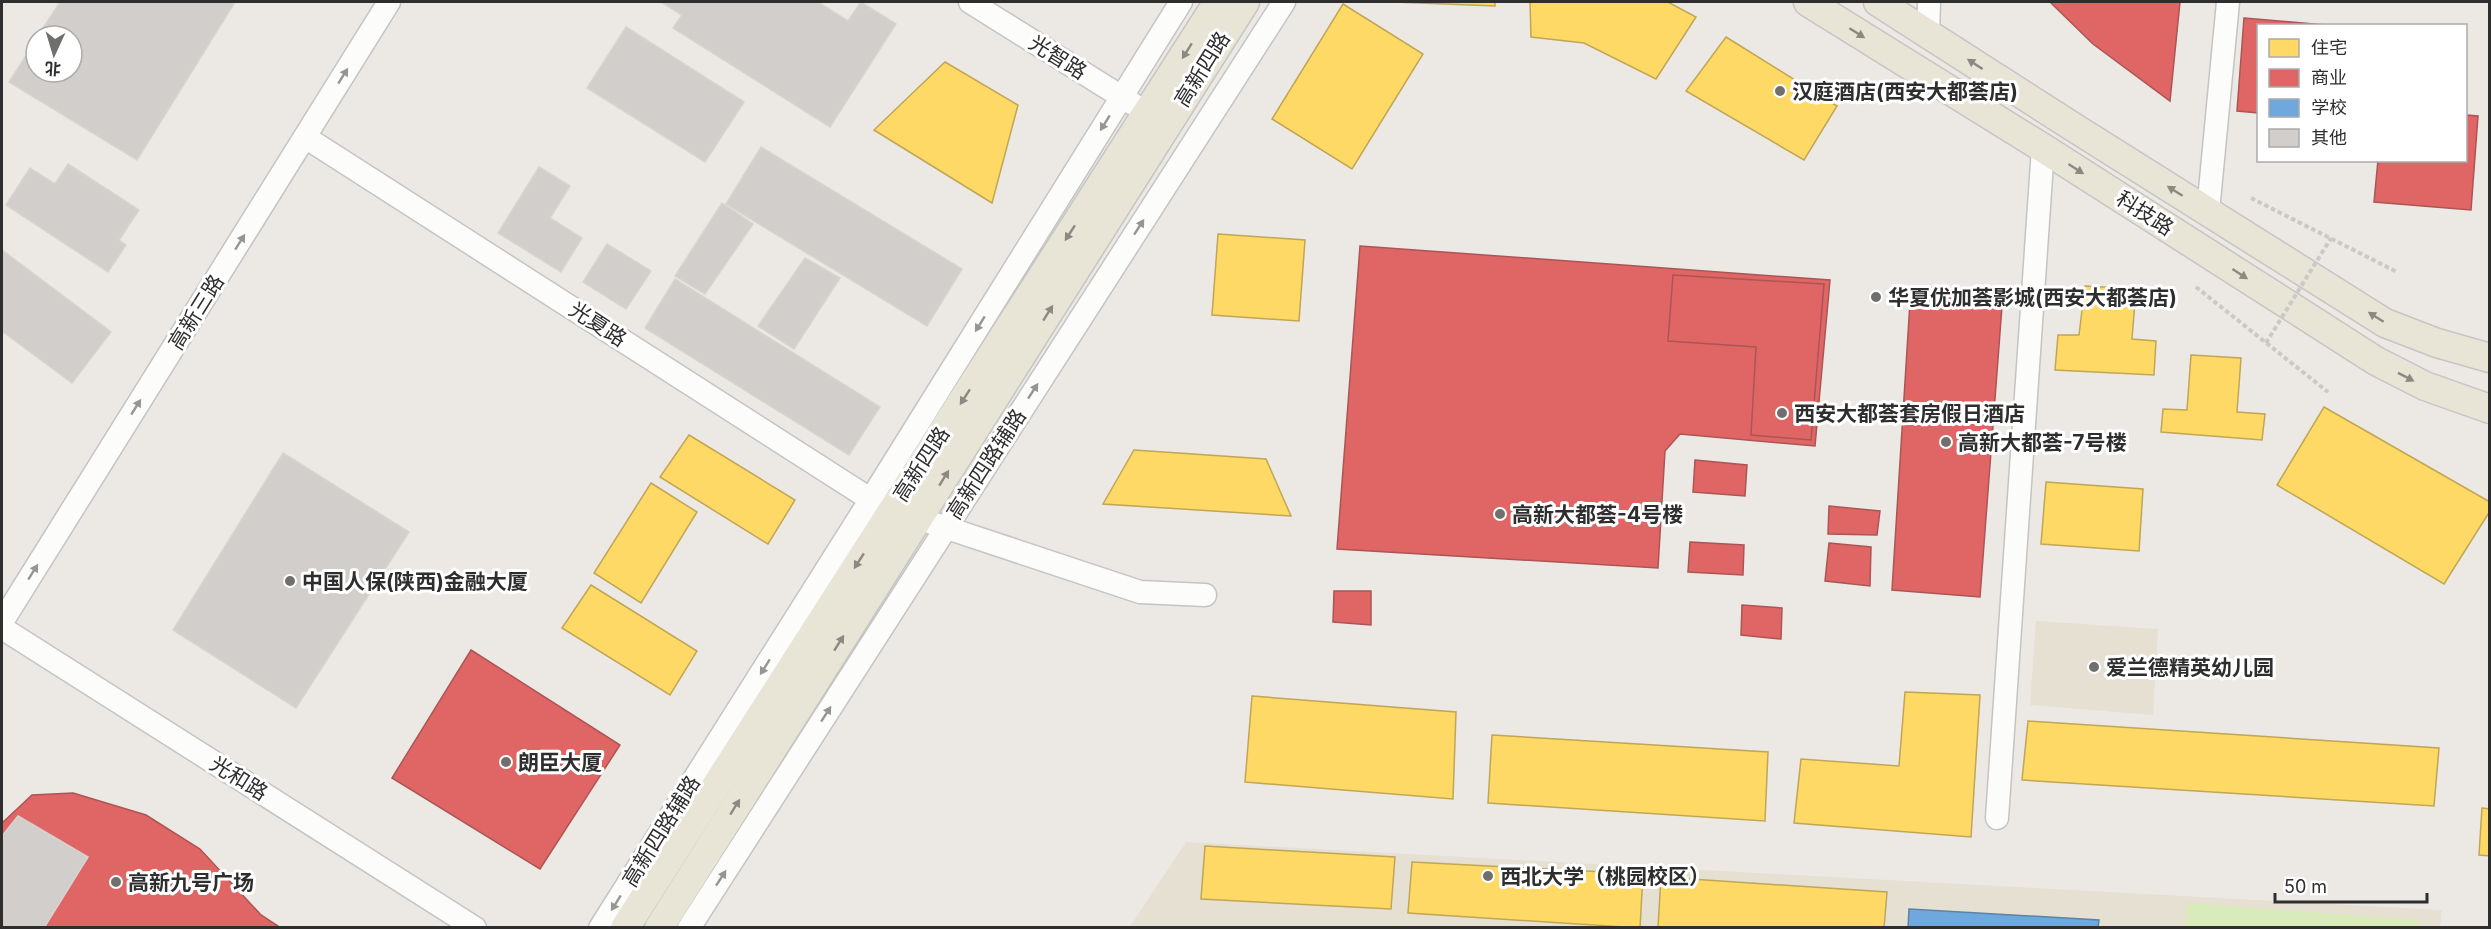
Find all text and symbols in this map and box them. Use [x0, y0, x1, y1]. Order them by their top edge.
north arrow [24, 24, 84, 84]
legend [2257, 24, 2467, 162]
street label: 高新四路 [1169, 27, 1235, 111]
one-way arrow [1849, 27, 1865, 38]
street label: 光智路 [1025, 30, 1091, 84]
text: 住宅 [2311, 37, 2347, 58]
one-way arrow [1181, 43, 1192, 59]
text: 北 [44, 58, 62, 79]
one-way arrow [1966, 59, 1983, 70]
text: 商业 [2311, 67, 2347, 88]
one-way arrow [337, 68, 348, 84]
place label: 汉庭酒店(西安大都荟店) [1792, 79, 2018, 104]
marker: 汉庭酒店(西安大都荟店) [1773, 84, 1787, 98]
text: 学校 [2311, 97, 2347, 118]
one-way arrow [1100, 114, 1111, 131]
text: 其他 [2311, 127, 2347, 148]
one-way arrow [2068, 164, 2084, 175]
street label: 科技路 [2112, 185, 2178, 241]
one-way arrow [2167, 185, 2183, 196]
one-way arrow [1133, 219, 1144, 235]
one-way arrow [1065, 225, 1076, 241]
one-way arrow [234, 234, 245, 250]
one-way arrow [2232, 269, 2248, 280]
street label: 高新三路 [163, 270, 229, 354]
place label: 华夏优加荟影城(西安大都荟店) [1888, 285, 2177, 310]
marker: 华夏优加荟影城(西安大都荟店) [1869, 290, 1883, 304]
street label: 光夏路 [565, 296, 631, 352]
one-way arrow [1042, 305, 1053, 321]
one-way arrow [2368, 311, 2384, 322]
one-way arrow [975, 316, 986, 332]
one-way arrow [2398, 372, 2415, 381]
one-way arrow [1028, 383, 1039, 399]
one-way arrow [959, 389, 970, 405]
one-way arrow [131, 399, 142, 415]
place label: 西安大都荟套房假日酒店 [1794, 401, 2025, 426]
street label: 高新四路辅路 [941, 404, 1031, 524]
marker: 西安大都荟套房假日酒店 [1775, 406, 1789, 420]
street label: 高新四路 [888, 422, 954, 506]
place label: 高新大都荟-7号楼 [1958, 430, 2126, 455]
marker: 高新大都荟-7号楼 [1939, 435, 1953, 449]
one-way arrow [938, 470, 949, 486]
place label: 高新大都荟-4号楼 [1512, 502, 1683, 527]
marker: 高新大都荟-4号楼 [1493, 507, 1507, 521]
one-way arrow [854, 553, 865, 569]
one-way arrow [27, 564, 38, 580]
place label: 中国人保(陕西)金融大厦 [302, 569, 528, 594]
marker: 中国人保(陕西)金融大厦 [283, 574, 297, 588]
one-way arrow [834, 634, 845, 651]
place label: 爱兰德精英幼儿园 [2106, 655, 2274, 680]
one-way arrow [760, 659, 771, 675]
marker: 爱兰德精英幼儿园 [2087, 660, 2101, 674]
one-way arrow [820, 706, 831, 722]
place label: 朗臣大厦 [518, 750, 602, 775]
street label: 光和路 [206, 751, 272, 805]
marker: 朗臣大厦 [499, 755, 513, 769]
street label: 高新四路辅路 [617, 771, 705, 891]
one-way arrow [729, 799, 740, 815]
place label: 西北大学（桃园校区） [1500, 864, 1710, 889]
scale bar [2275, 866, 2426, 904]
marker: 西北大学（桃园校区） [1481, 869, 1495, 883]
place label: 高新九号广场 [128, 870, 254, 895]
one-way arrow [715, 870, 726, 886]
marker: 高新九号广场 [109, 875, 123, 889]
text: 50 m [2284, 876, 2327, 897]
one-way arrow [610, 894, 621, 911]

